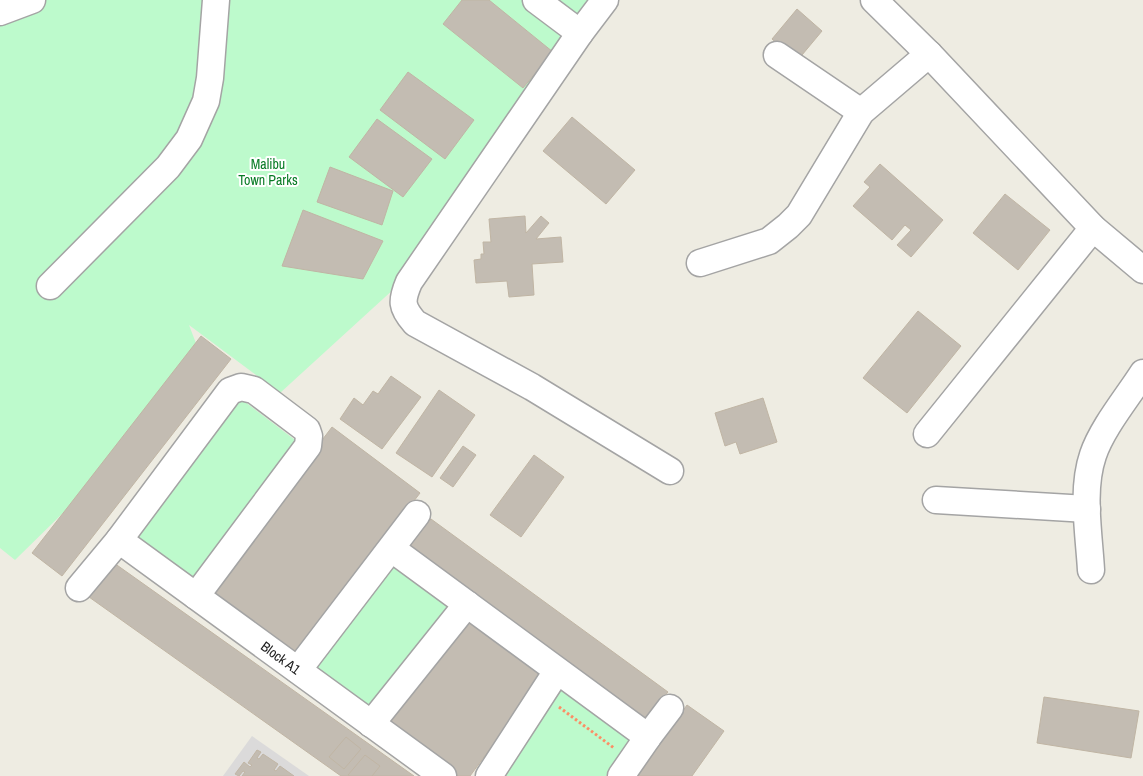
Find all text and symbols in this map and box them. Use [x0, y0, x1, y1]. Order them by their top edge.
park label: Malibu Town Parks [238, 155, 298, 189]
street label: Block A1 [257, 637, 305, 679]

